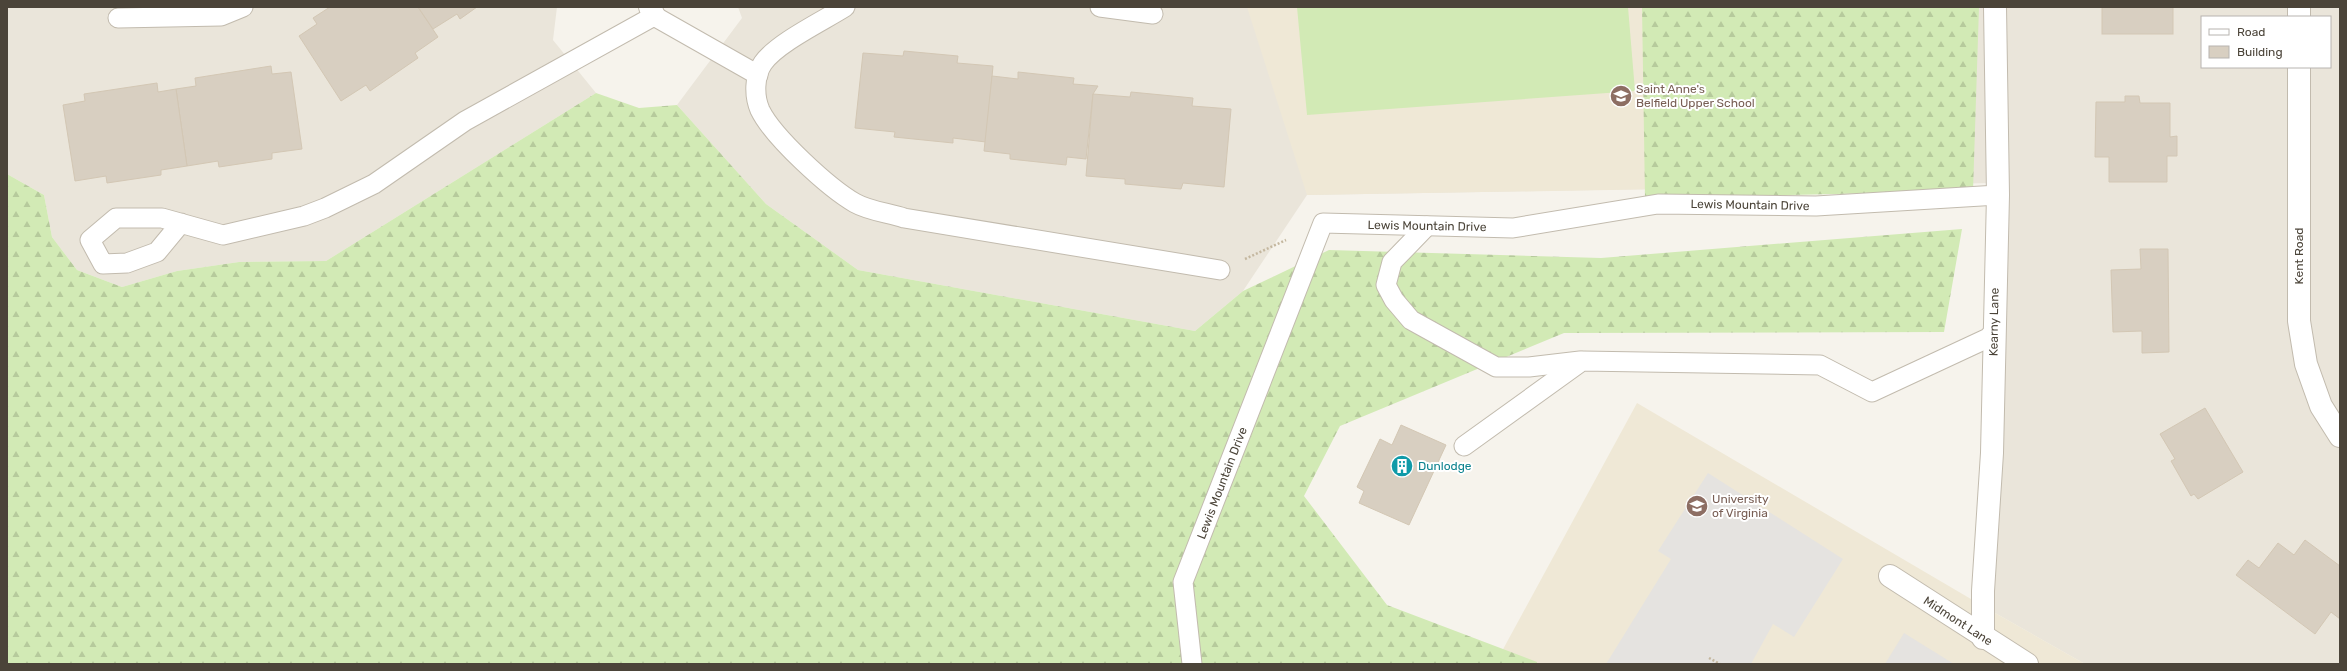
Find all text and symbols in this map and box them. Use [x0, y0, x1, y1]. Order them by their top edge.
legend [2201, 16, 2331, 68]
text: Road [2237, 25, 2265, 39]
text: Building [2237, 45, 2283, 59]
place label: Saint Anne's Belfield Upper School [1636, 82, 1755, 110]
school or university icon: Saint Anne's Belfield Upper School [1608, 83, 1634, 109]
street label: Lewis Mountain Drive [1690, 197, 1810, 213]
street label: Lewis Mountain Drive [1367, 218, 1487, 234]
street label: Kent Road [2292, 228, 2306, 284]
street label: Kearny Lane [1986, 287, 2002, 356]
street label: Lewis Mountain Drive [1194, 425, 1250, 541]
building icon: Dunlodge [1389, 453, 1415, 479]
place label: Dunlodge [1418, 459, 1472, 473]
place label: University of Virginia [1712, 492, 1769, 520]
school or university icon: University of Virginia [1684, 493, 1710, 519]
street label: Midmont Lane [1921, 594, 1995, 649]

